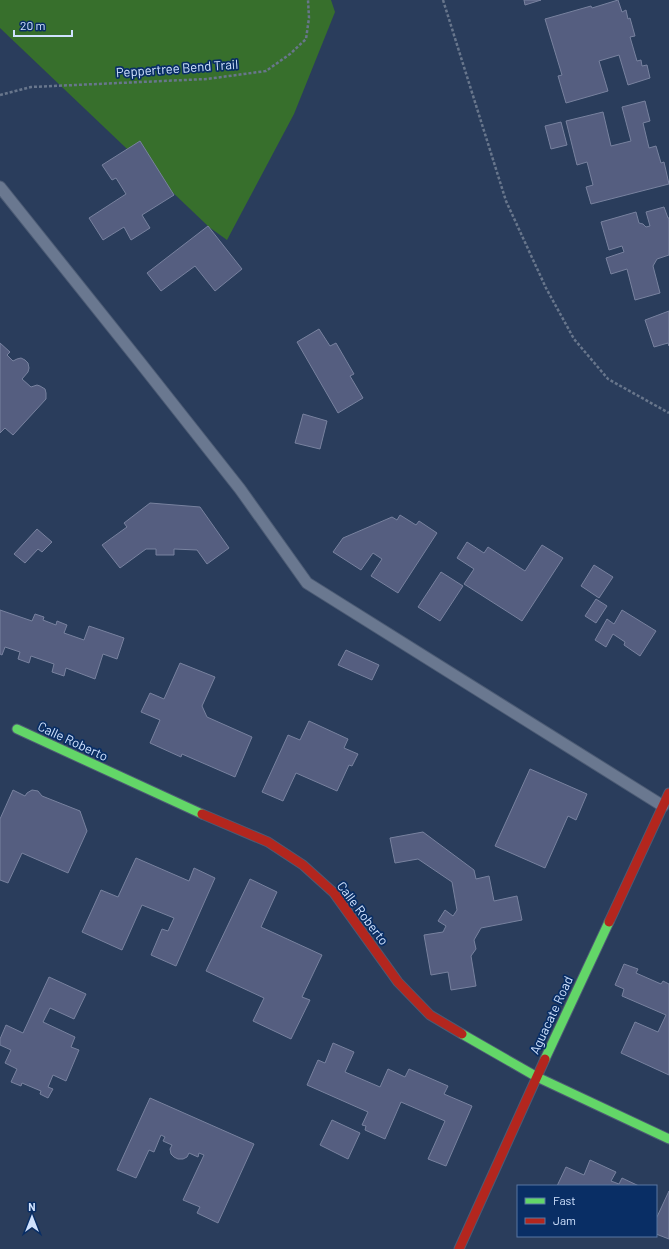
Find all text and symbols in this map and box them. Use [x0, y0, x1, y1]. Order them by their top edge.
scale bar [14, 12, 72, 38]
text: 20 m [20, 18, 46, 32]
street label: Peppertree Bend Trail [115, 56, 239, 80]
street label: Calle Roberto [35, 718, 111, 764]
street label: Calle Roberto [334, 878, 392, 948]
street label: Aguacate Road [526, 973, 576, 1057]
legend [517, 1185, 657, 1237]
text: Fast [553, 1193, 576, 1207]
north arrow [12, 1197, 52, 1237]
text: N [28, 1200, 36, 1213]
text: Jam [553, 1213, 576, 1227]

